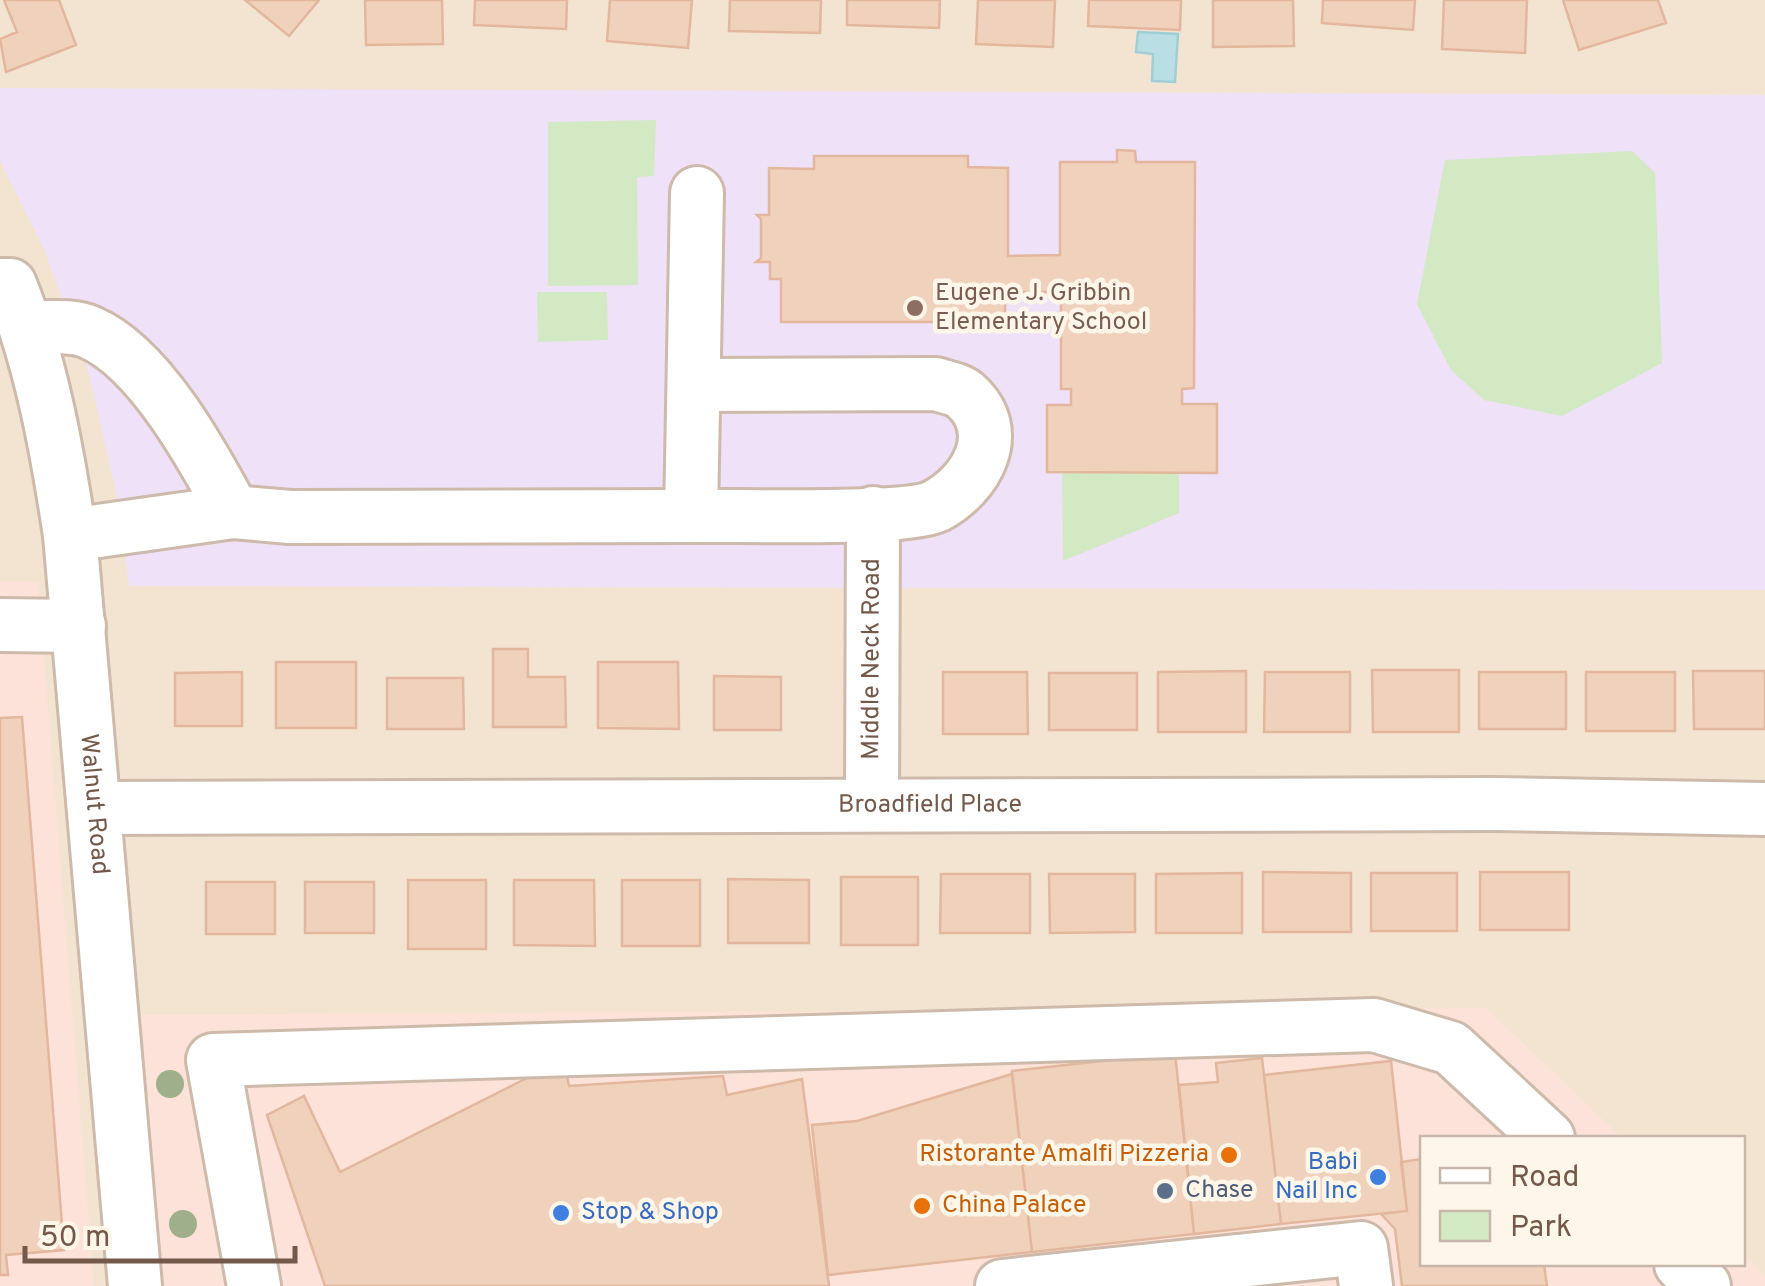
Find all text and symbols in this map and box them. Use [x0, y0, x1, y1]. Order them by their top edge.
place label: Eugene J. Gribbin Elementary School [935, 278, 1147, 339]
marker: Eugene J. Gribbin Elementary School [904, 297, 926, 319]
street label: Middle Neck Road [856, 558, 889, 760]
street label: Walnut Road [71, 732, 115, 876]
street label: Broadfield Place [838, 789, 1022, 822]
legend [1420, 1136, 1745, 1266]
place label: Ristorante Amalfi Pizzeria [919, 1139, 1209, 1171]
marker: Ristorante Amalfi Pizzeria [1218, 1144, 1240, 1166]
place label: Babi Nail Inc [1275, 1147, 1358, 1208]
text: Road [1510, 1160, 1579, 1197]
marker: Babi Nail Inc [1367, 1166, 1389, 1188]
place label: Chase [1185, 1175, 1253, 1207]
marker: Chase [1154, 1180, 1176, 1202]
place label: China Palace [942, 1190, 1086, 1222]
marker: China Palace [911, 1195, 933, 1217]
place label: Stop & Shop [581, 1197, 719, 1229]
scale bar [25, 1201, 295, 1263]
marker: Stop & Shop [550, 1202, 572, 1224]
text: Park [1510, 1210, 1572, 1247]
text: 50 m [40, 1220, 110, 1257]

